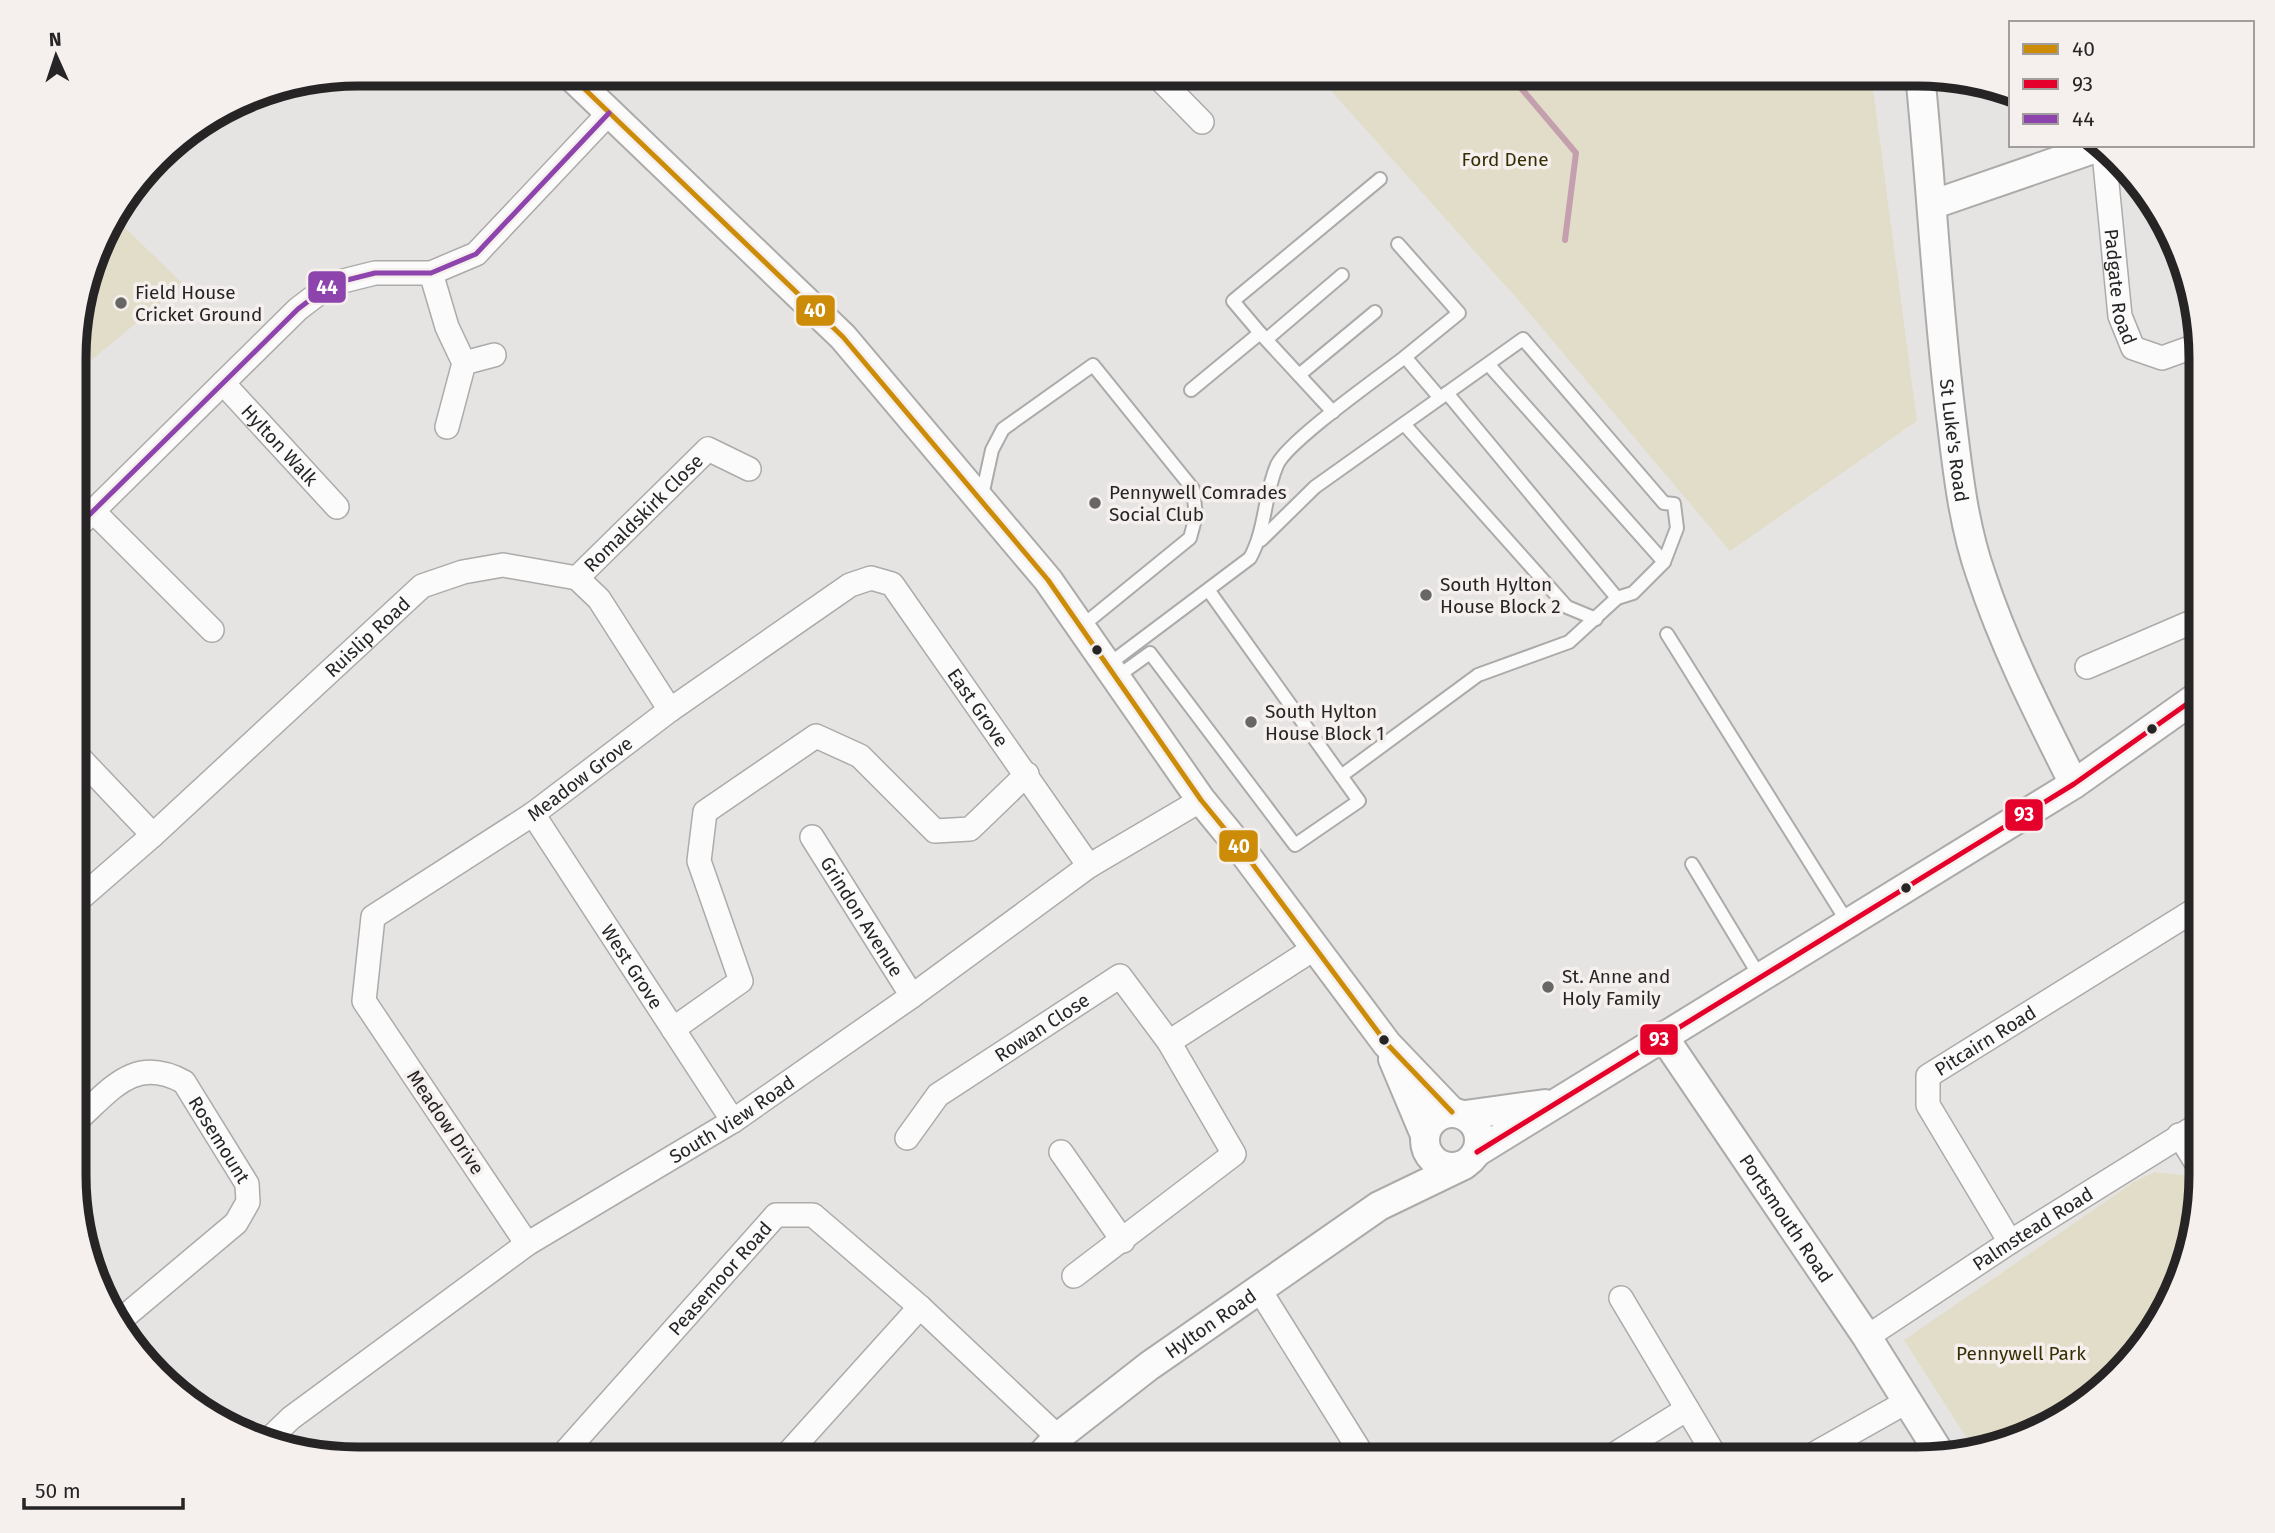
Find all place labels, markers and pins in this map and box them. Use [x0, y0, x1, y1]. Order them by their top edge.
place label: Field House Cricket Ground [135, 281, 262, 326]
marker: Field House Cricket Ground [113, 295, 129, 311]
place label: Pennywell Comrades Social Club [1109, 481, 1287, 526]
marker: Pennywell Comrades Social Club [1087, 495, 1103, 511]
place label: South Hylton House Block 2 [1440, 573, 1561, 618]
marker: South Hylton House Block 2 [1418, 587, 1434, 603]
unlabelled marker [1090, 643, 1104, 657]
place label: South Hylton House Block 1 [1265, 700, 1385, 745]
marker: South Hylton House Block 1 [1243, 714, 1259, 730]
unlabelled marker [2145, 722, 2159, 736]
unlabelled marker [1899, 881, 1913, 895]
place label: St. Anne and Holy Family [1562, 965, 1670, 1010]
marker: St. Anne and Holy Family [1540, 979, 1556, 995]
unlabelled marker [1377, 1033, 1391, 1047]

